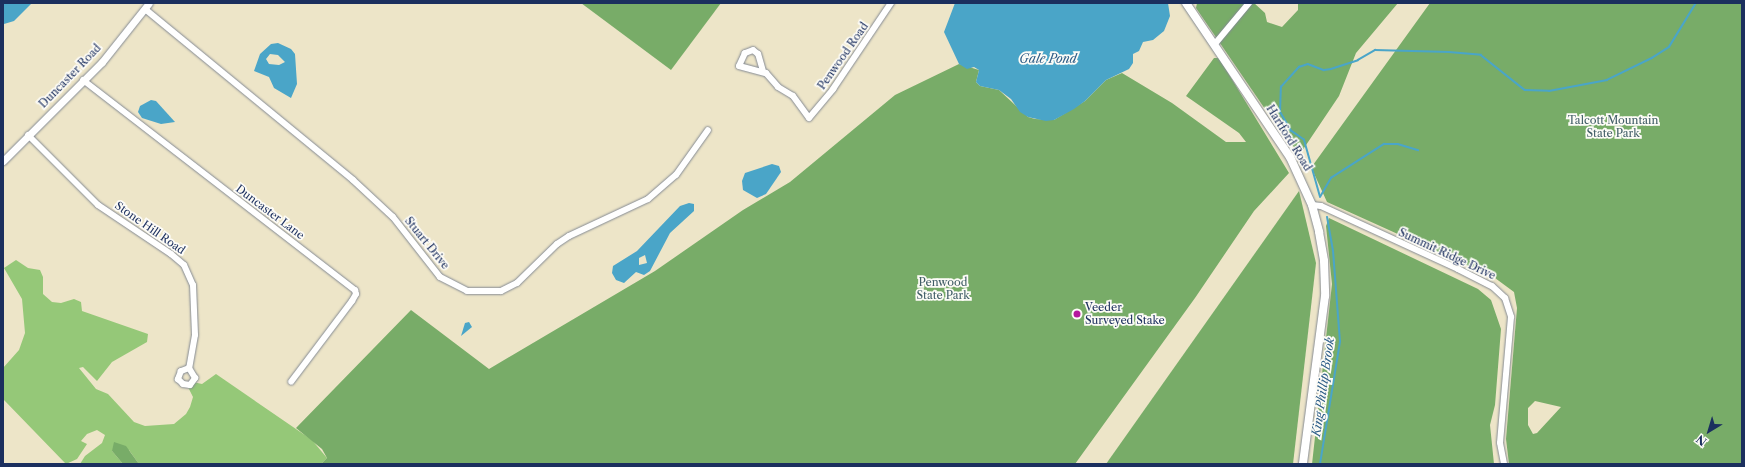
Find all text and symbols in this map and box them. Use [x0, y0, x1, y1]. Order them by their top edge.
street label: Penwood Road [815, 20, 871, 92]
street label: Duncaster Road [36, 41, 104, 111]
water label: Gale Pond [1019, 52, 1077, 66]
street label: Hartford Road [1263, 102, 1315, 174]
park label: Talcott Mountain State Park [1568, 114, 1658, 140]
street label: Duncaster Lane [233, 182, 307, 242]
street label: Stone Hill Road [112, 199, 188, 257]
street label: Stuart Drive [402, 214, 452, 272]
street label: Summit Ridge Drive [1396, 226, 1498, 282]
park label: Penwood State Park [916, 276, 970, 302]
place label: Veeder Surveyed Stake [1085, 301, 1165, 327]
marker: Veeder Surveyed Stake [1072, 309, 1082, 319]
water label: King Phillip Brook [1309, 337, 1337, 437]
north arrow [1689, 411, 1729, 451]
text: N [1694, 432, 1710, 449]

